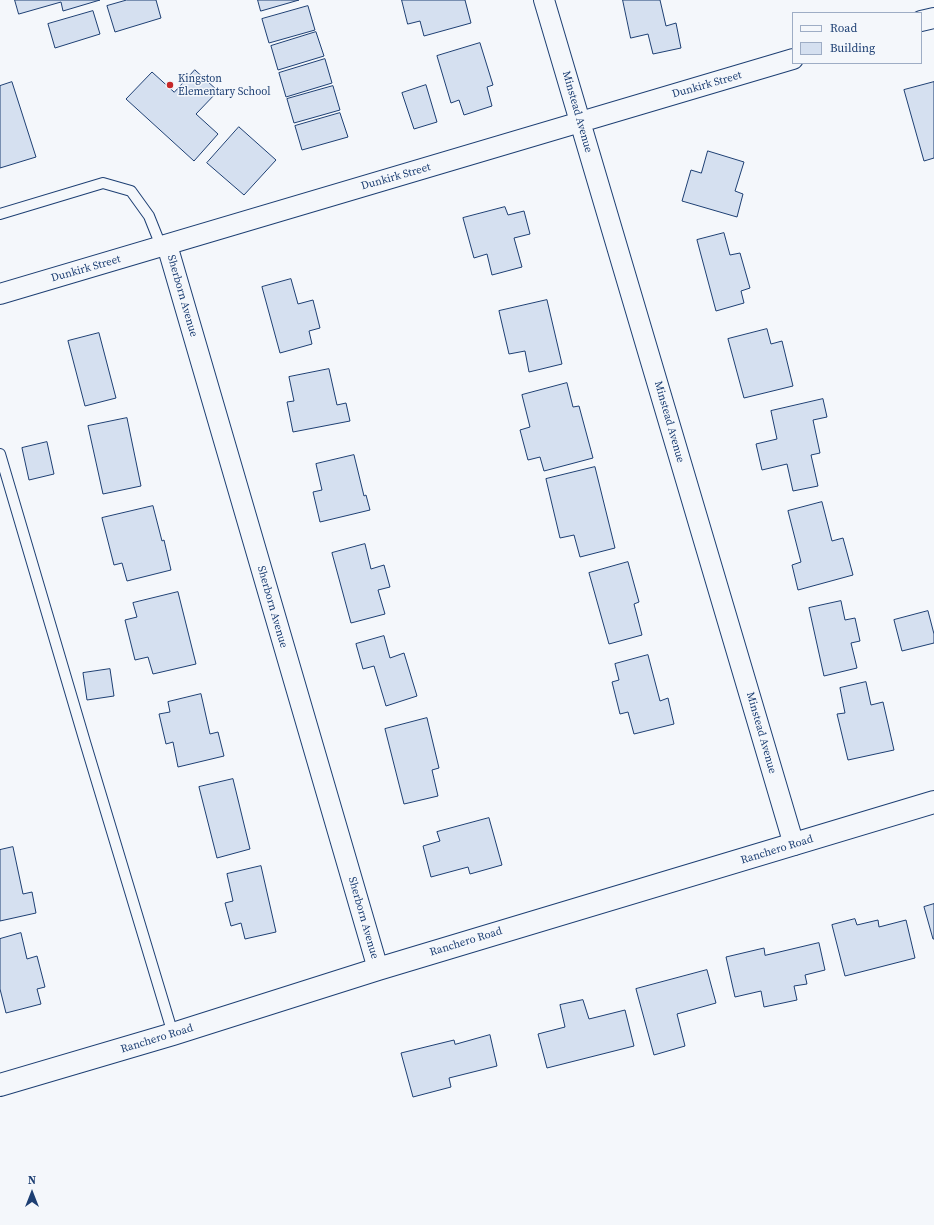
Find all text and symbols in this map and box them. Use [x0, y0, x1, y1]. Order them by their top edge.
legend [792, 12, 922, 64]
text: Road [830, 20, 857, 36]
text: Building [830, 40, 875, 56]
street label: Dunkirk Street [671, 69, 743, 101]
street label: Minstead Avenue [559, 70, 595, 154]
place label: Kingston Elementary School [178, 72, 270, 98]
marker: Kingston Elementary School [165, 80, 175, 90]
street label: Dunkirk Street [360, 161, 432, 193]
street label: Dunkirk Street [50, 253, 122, 285]
street label: Sherborn Avenue [164, 253, 200, 339]
street label: Minstead Avenue [651, 380, 687, 464]
street label: Sherborn Avenue [254, 564, 290, 650]
street label: Minstead Avenue [743, 691, 779, 775]
street label: Ranchero Road [739, 833, 815, 867]
street label: Sherborn Avenue [345, 875, 381, 961]
street label: Ranchero Road [428, 925, 504, 959]
street label: Ranchero Road [119, 1022, 195, 1056]
north arrow [12, 1173, 52, 1213]
text: N [28, 1173, 36, 1188]

